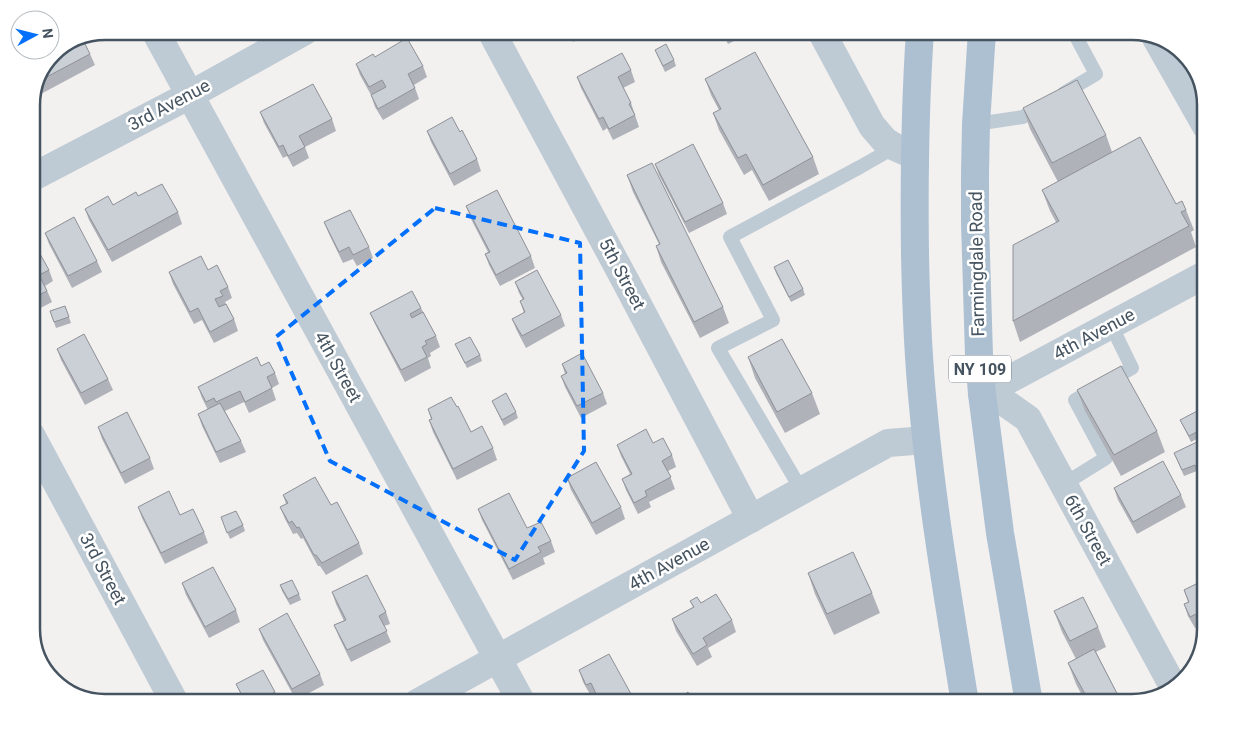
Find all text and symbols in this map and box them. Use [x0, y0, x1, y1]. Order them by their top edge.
north arrow [10, 10, 60, 60]
text: N [39, 28, 56, 39]
street label: 3rd Avenue [124, 74, 213, 135]
street label: Farmingdale Road [965, 191, 988, 337]
street label: 5th Street [595, 234, 650, 313]
street label: 4th Avenue [1049, 303, 1138, 364]
street label: 4th Street [310, 328, 367, 406]
road number: NY 109 [949, 356, 1011, 382]
street label: 6th Street [1060, 491, 1117, 569]
street label: 3rd Street [76, 529, 131, 608]
street label: 4th Avenue [625, 533, 713, 594]

